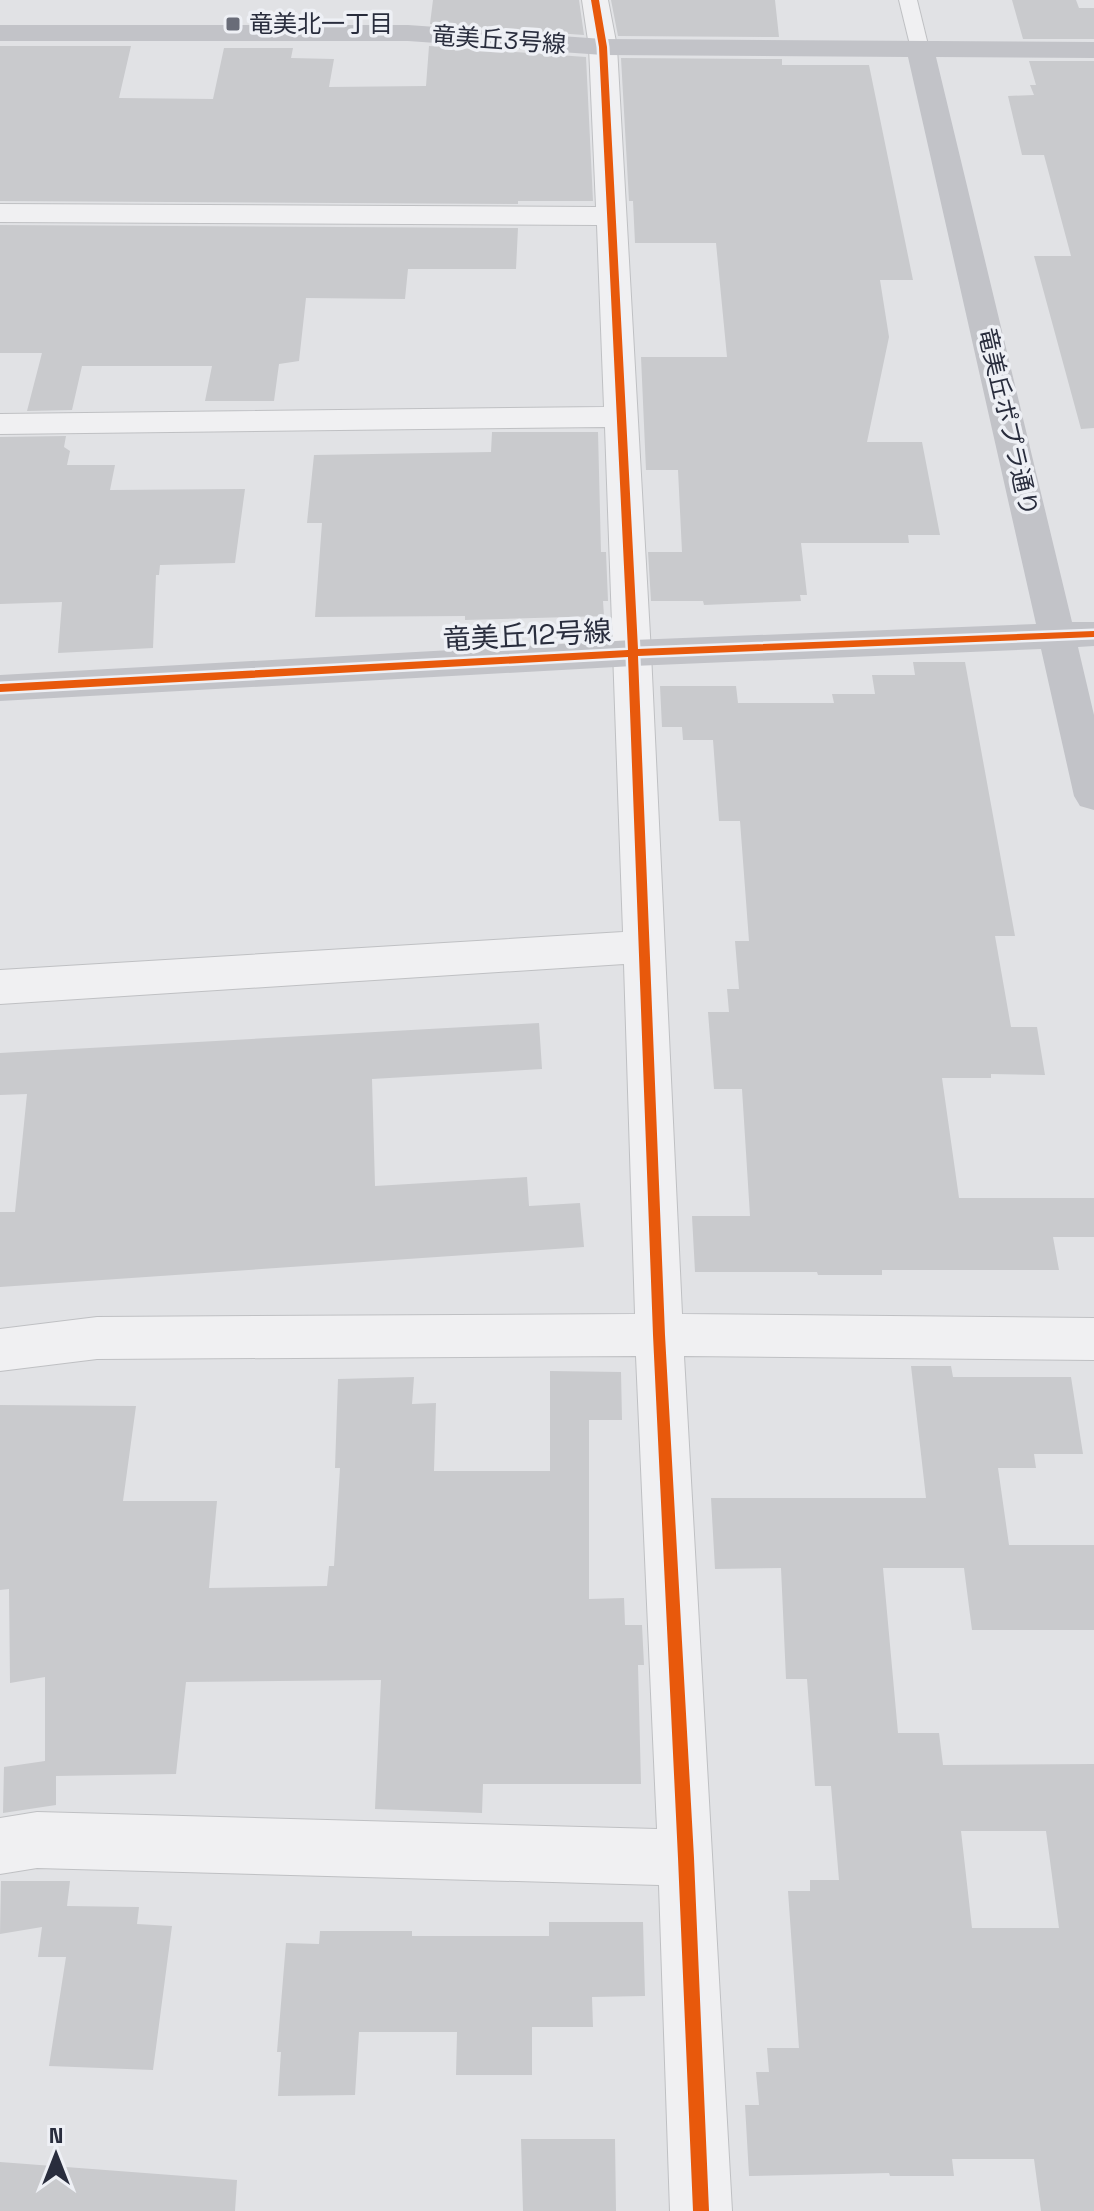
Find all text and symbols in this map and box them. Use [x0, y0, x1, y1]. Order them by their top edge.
place label: 竜美北一丁目 [249, 8, 393, 39]
marker: 竜美北一丁目 [224, 15, 242, 33]
street label: 竜美丘3号線 [431, 19, 567, 60]
street label: 竜美丘ポプラ通り [972, 325, 1045, 519]
street label: 竜美丘12号線 [442, 613, 612, 657]
north arrow [16, 2115, 96, 2195]
text: N [49, 2121, 63, 2149]

